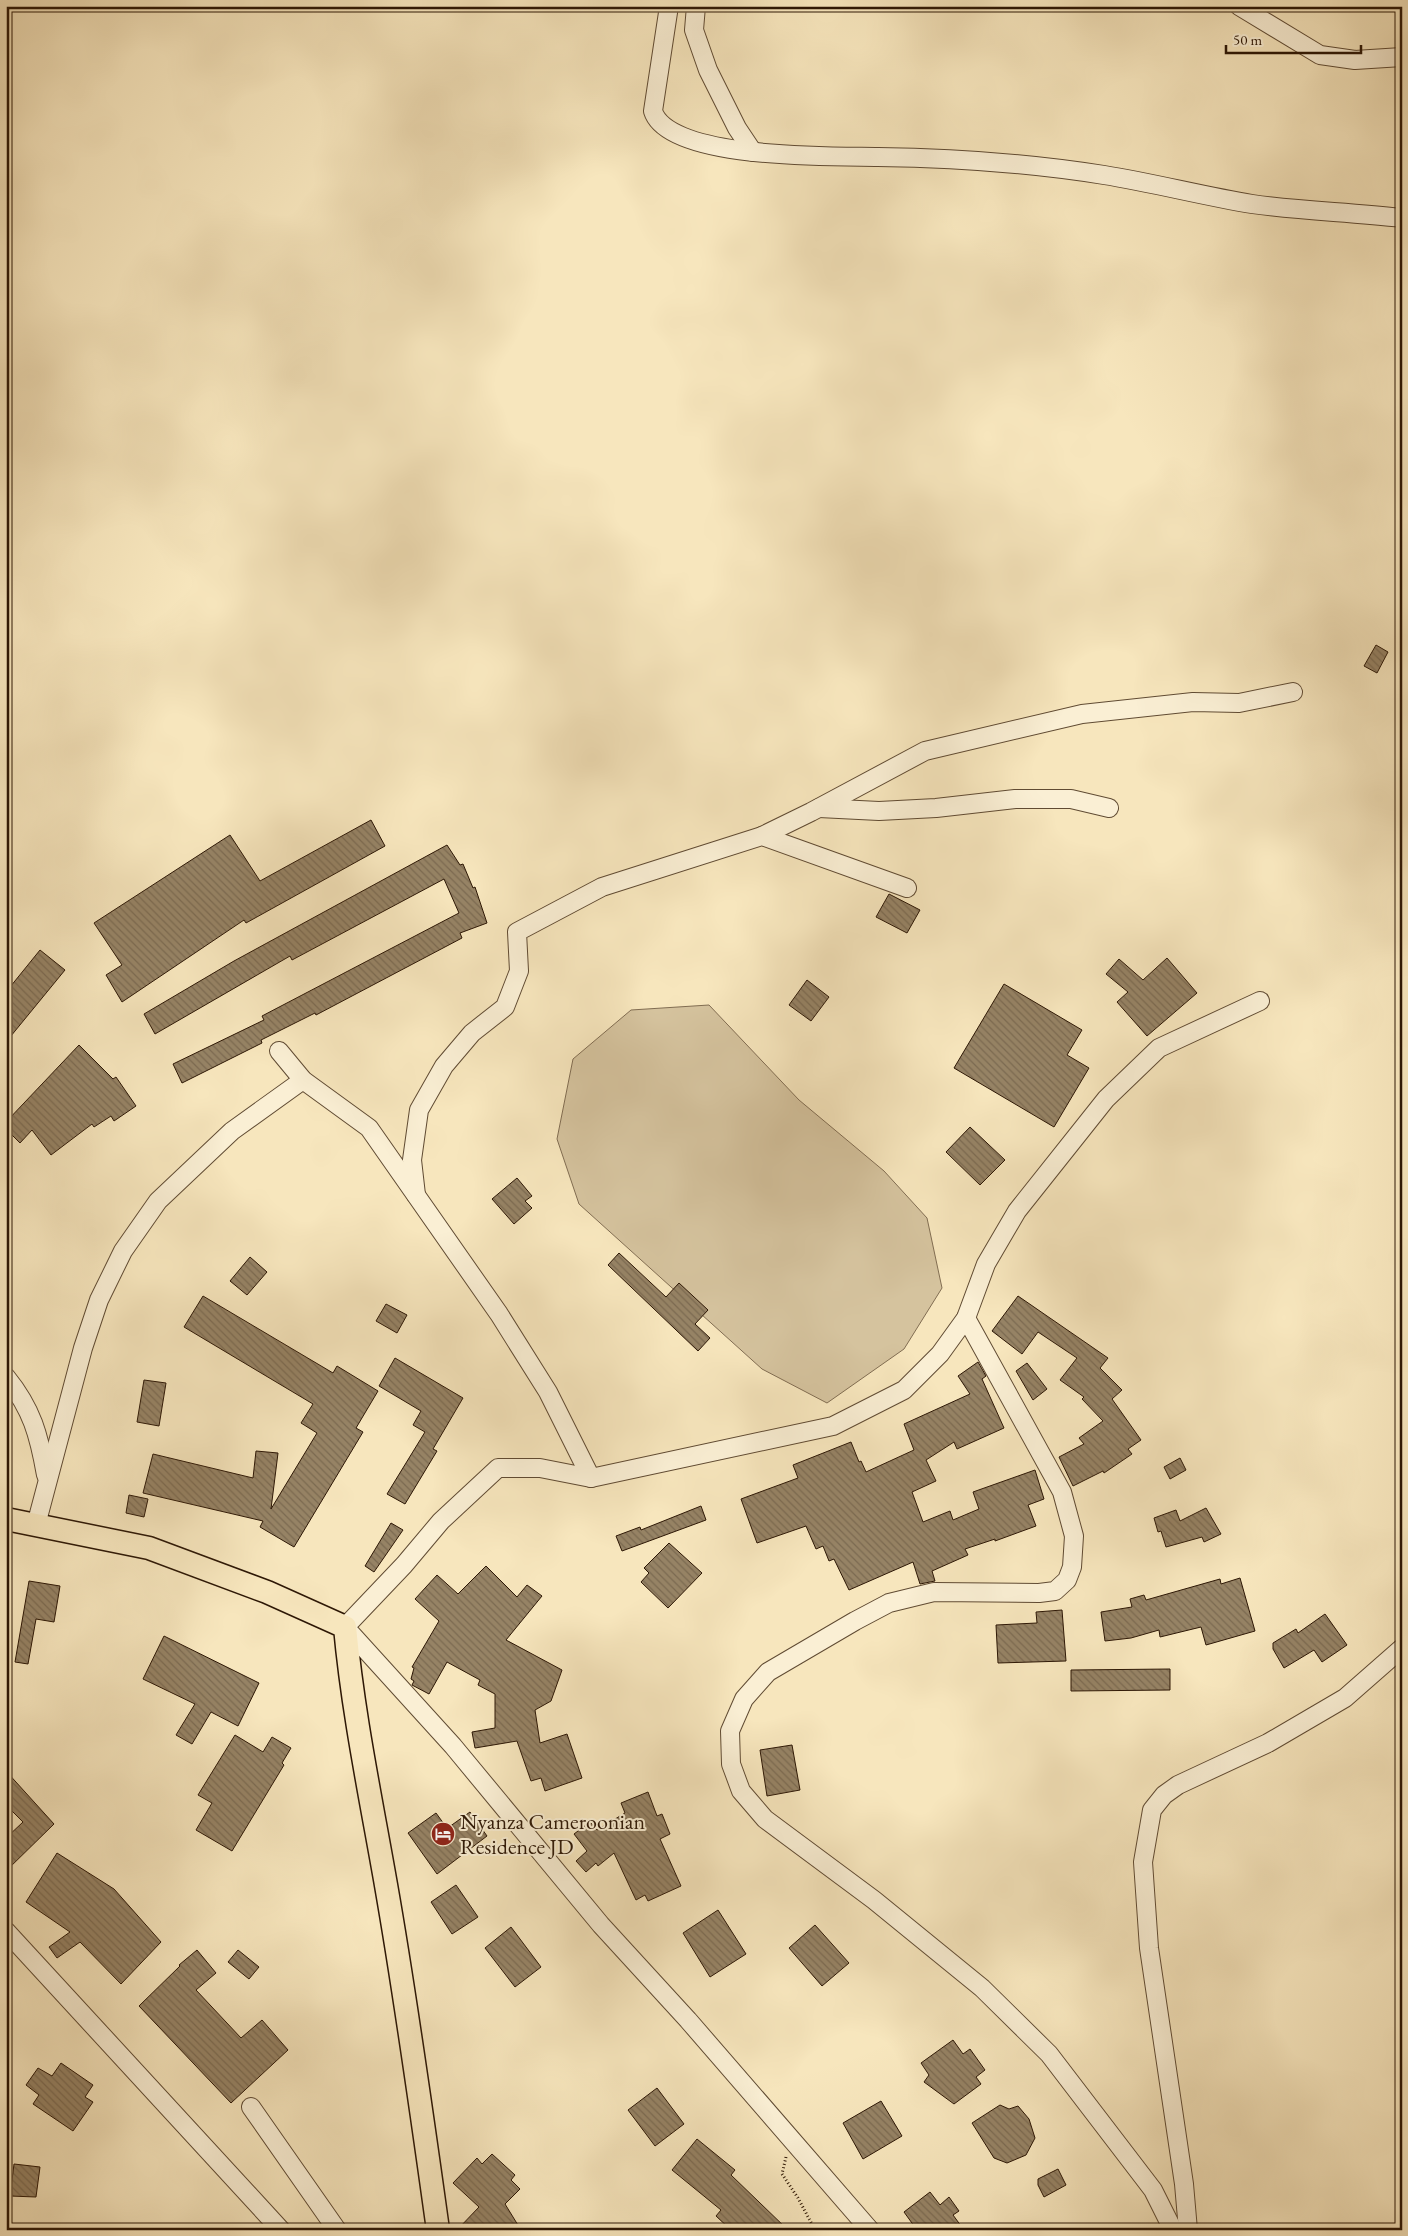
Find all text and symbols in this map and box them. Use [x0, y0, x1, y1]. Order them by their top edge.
scale bar [1226, 22, 1360, 54]
text: 50 m [1233, 30, 1262, 49]
place label: Nyanza Cameroonian Residence JD [460, 1807, 646, 1861]
hotel icon: Nyanza Cameroonian Residence JD [430, 1821, 456, 1847]

